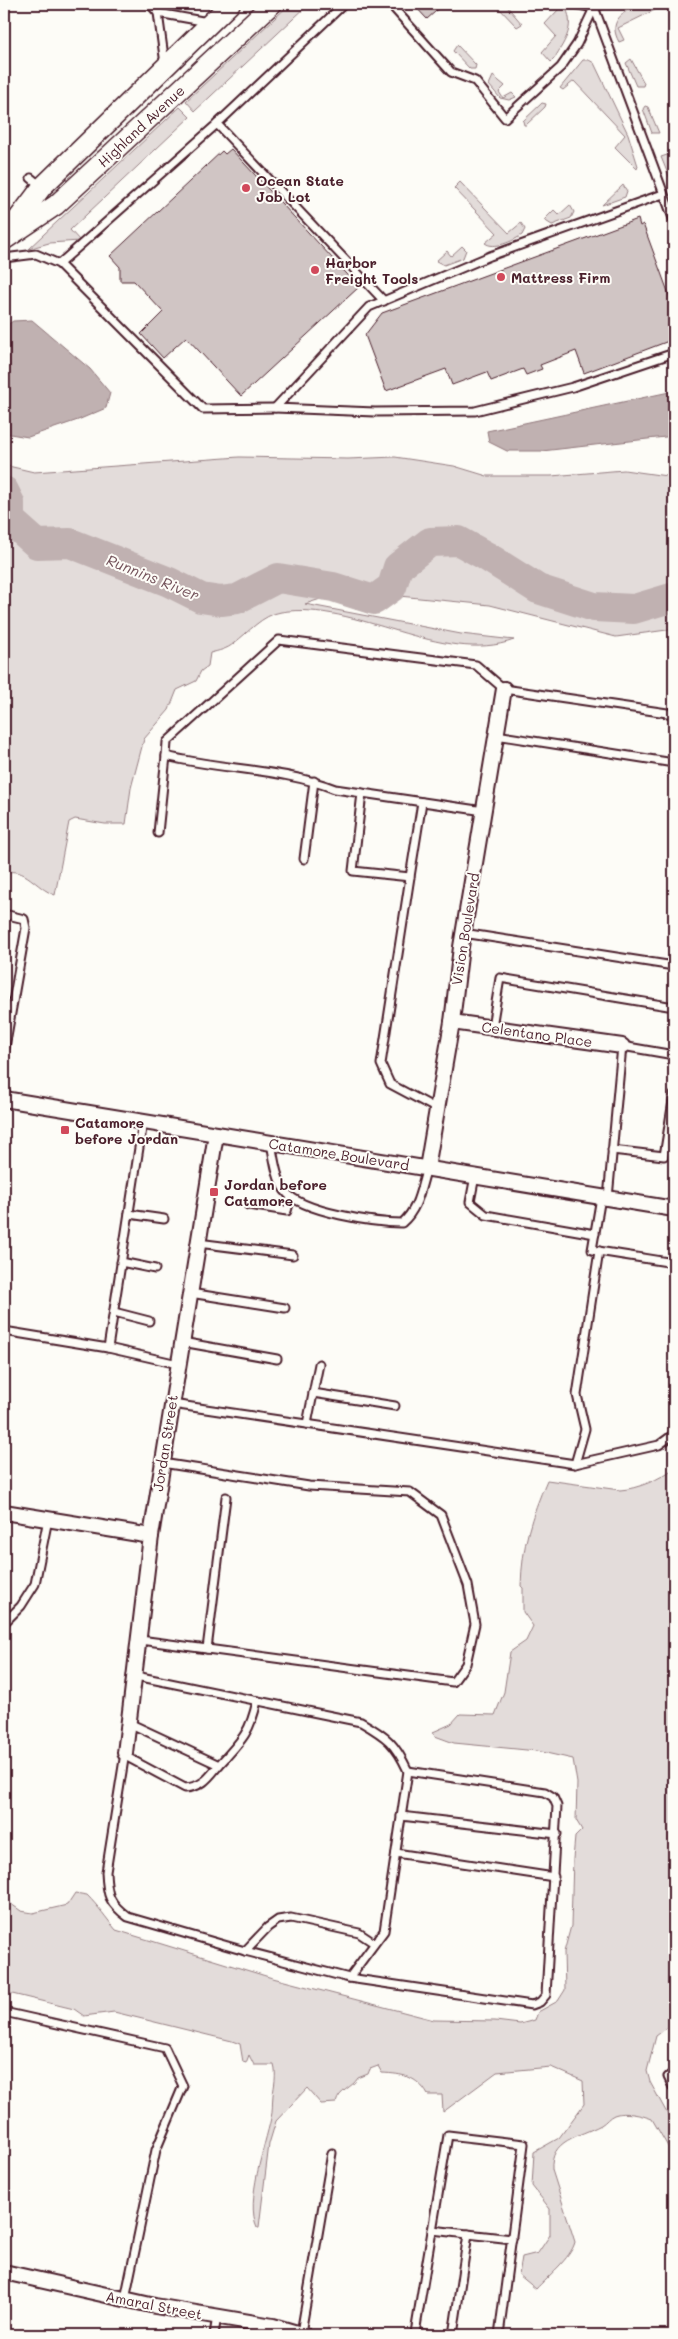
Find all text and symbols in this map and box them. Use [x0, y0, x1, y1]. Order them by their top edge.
street label: Highland Avenue [94, 81, 188, 171]
place label: Ocean State Job Lot [256, 171, 344, 206]
marker: Ocean State Job Lot [240, 182, 252, 194]
place label: Harbor Freight Tools [325, 253, 418, 288]
marker: Harbor Freight Tools [309, 264, 321, 276]
place label: Mattress Firm [511, 268, 610, 287]
marker: Mattress Firm [495, 271, 507, 283]
water label: Runnins River [104, 549, 203, 605]
street label: Vision Boulevard [447, 871, 483, 987]
street label: Celentano Place [480, 1017, 594, 1051]
place label: Catamore before Jordan [75, 1113, 178, 1148]
marker: Catamore before Jordan [59, 1124, 71, 1136]
street label: Catamore Boulevard [267, 1134, 411, 1175]
place label: Jordan before Catamore [224, 1175, 327, 1210]
marker: Jordan before Catamore [208, 1186, 220, 1198]
street label: Jordan Street [148, 1393, 182, 1493]
street label: Amaral Street [104, 2286, 204, 2324]

